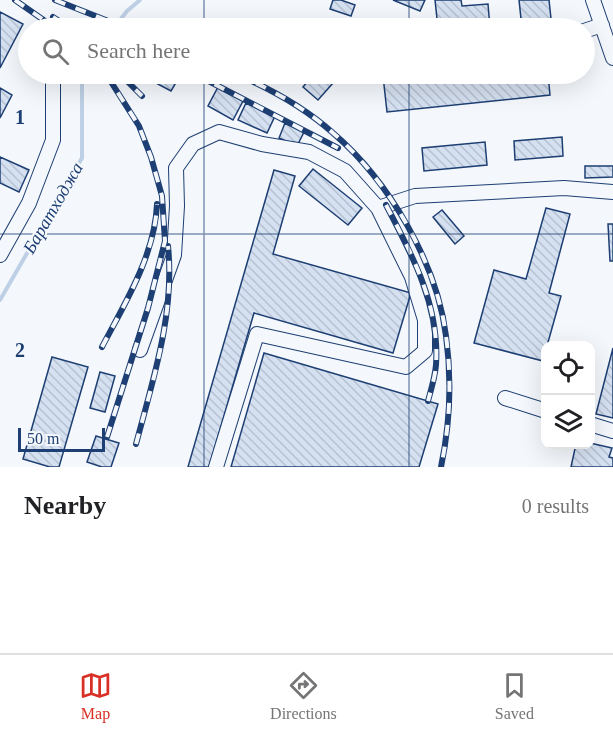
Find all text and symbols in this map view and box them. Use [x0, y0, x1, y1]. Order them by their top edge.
search box [18, 18, 595, 84]
icon: search [39, 35, 72, 68]
text: Search here [87, 38, 190, 63]
text: 1 [15, 106, 25, 128]
water label: Баратходжа [18, 159, 87, 258]
text: 2 [15, 339, 25, 361]
map controls [541, 341, 595, 449]
button: locate [541, 341, 595, 395]
button: layers [541, 395, 595, 449]
scale bar [18, 425, 105, 452]
text: 50 m [27, 430, 59, 447]
text: Nearby [24, 491, 106, 520]
text: 0 results [522, 495, 589, 517]
tab: Map [79, 669, 112, 723]
tab: Directions [270, 669, 337, 723]
tab: Saved [495, 669, 534, 723]

